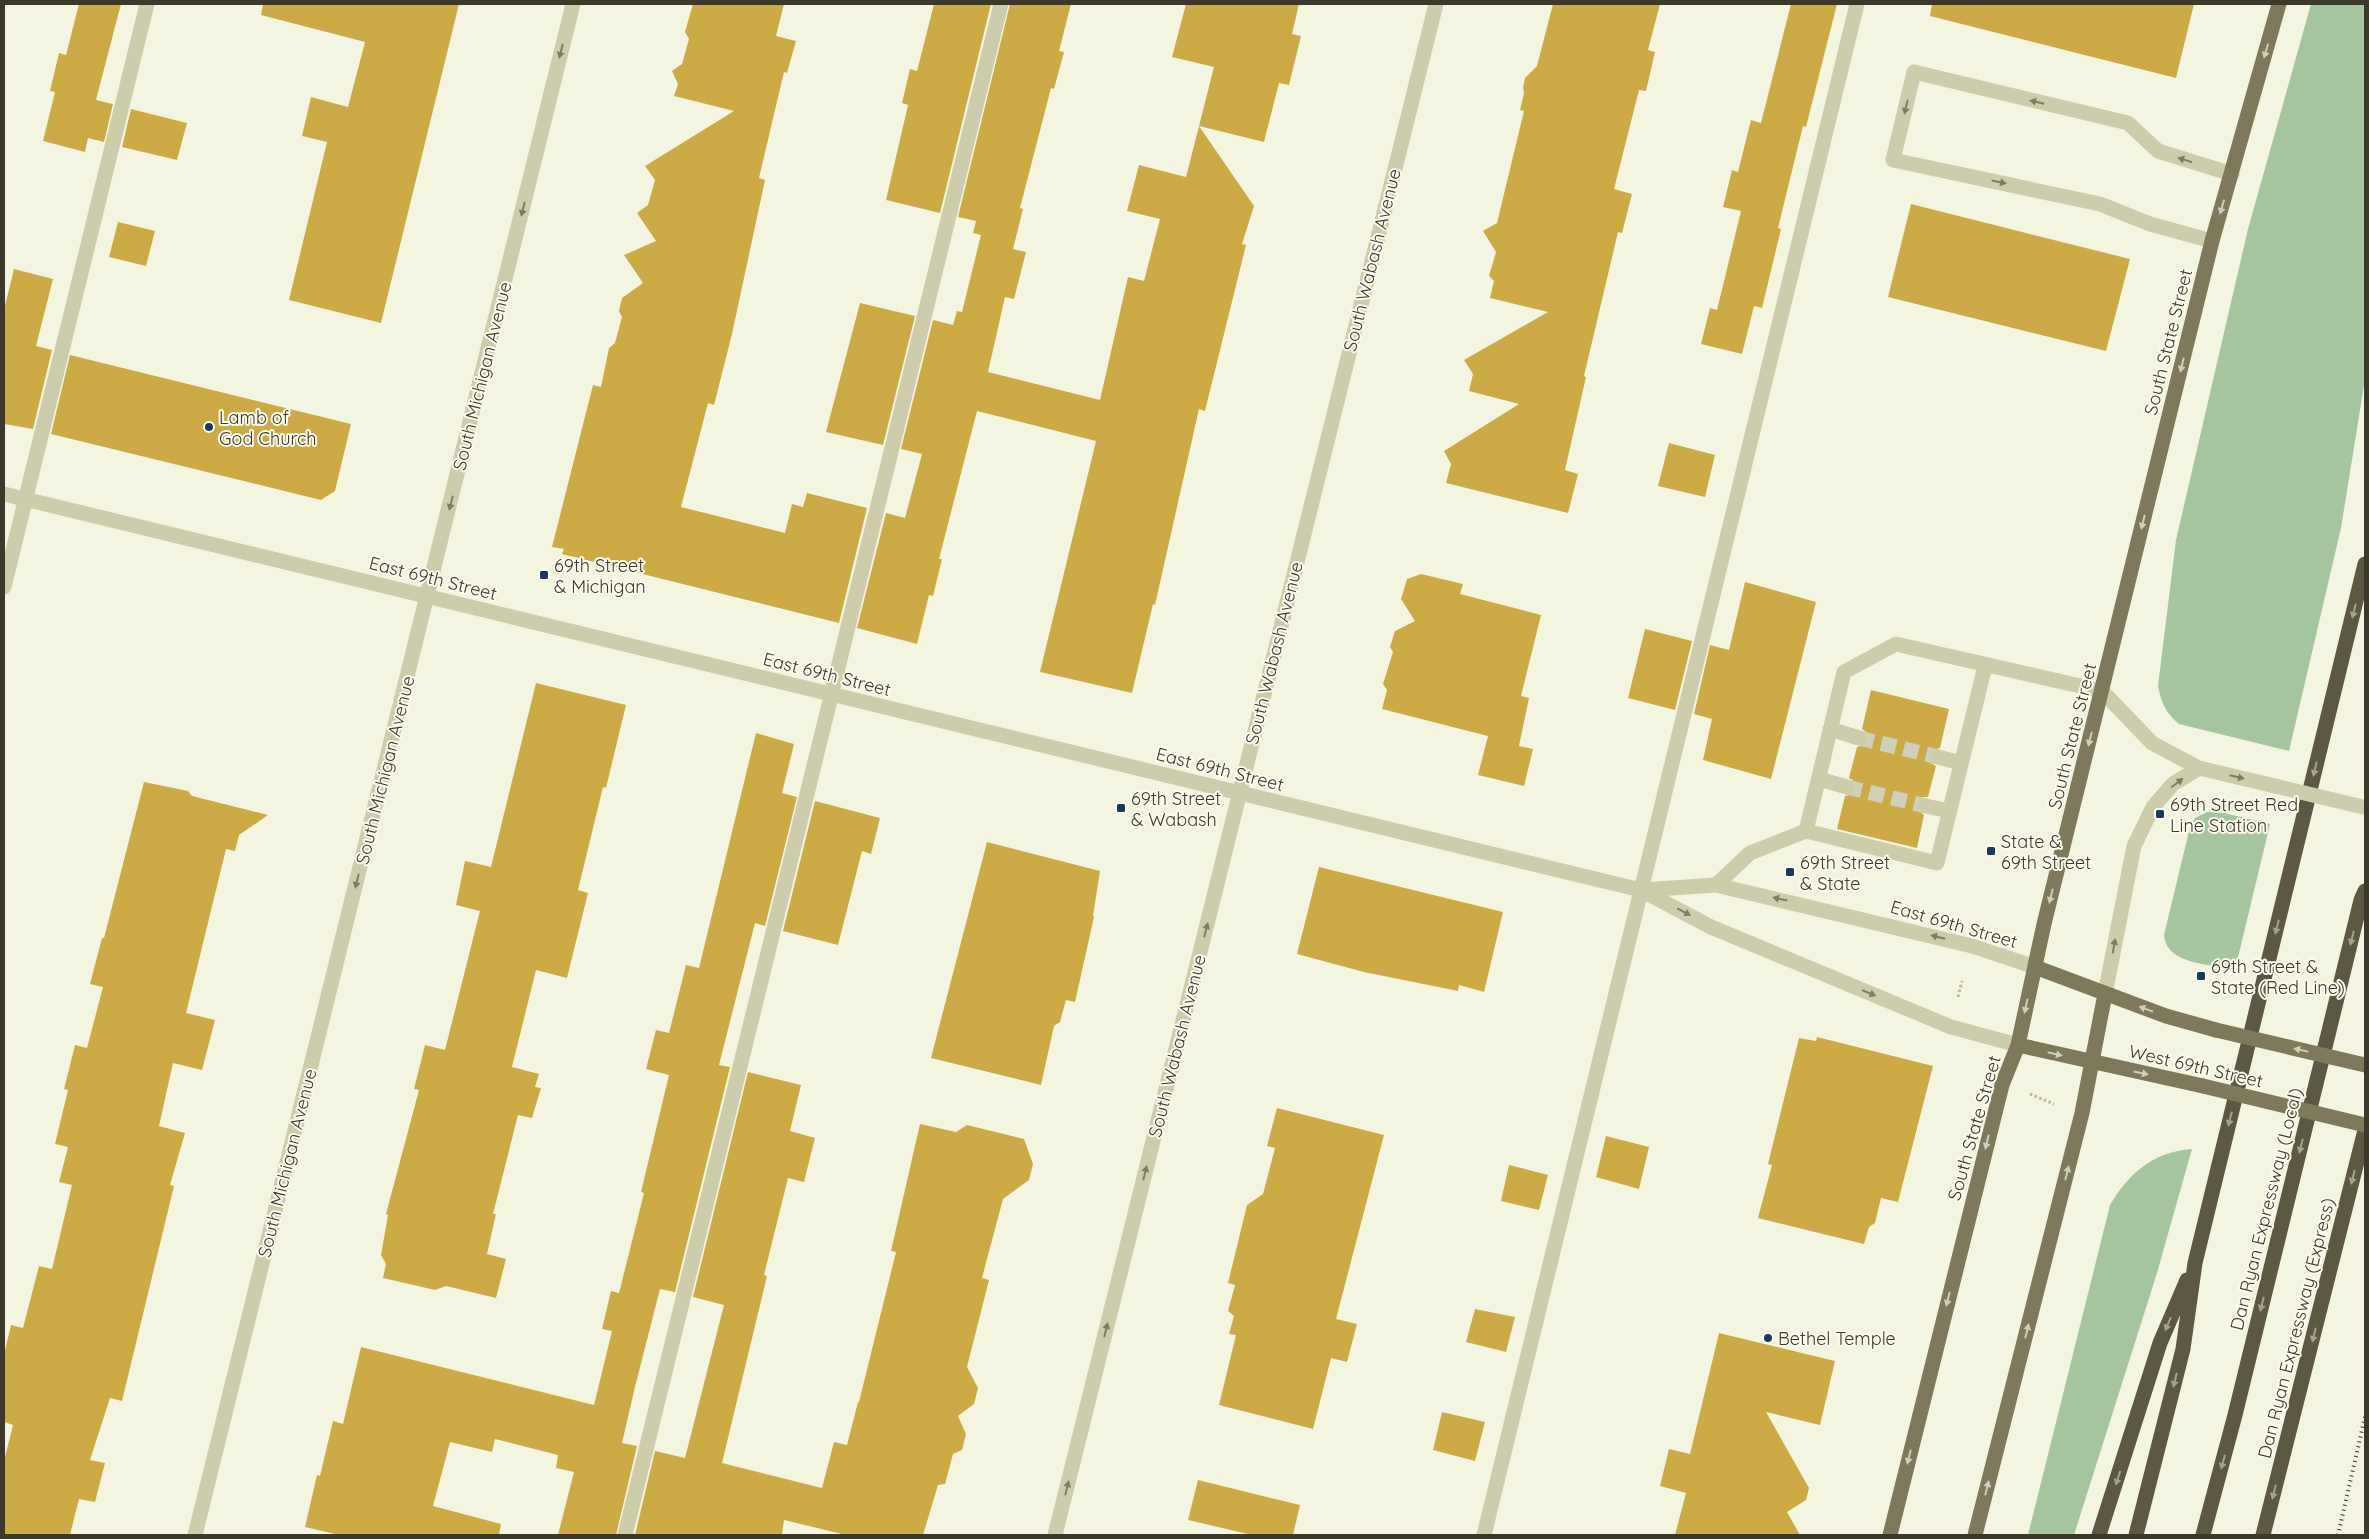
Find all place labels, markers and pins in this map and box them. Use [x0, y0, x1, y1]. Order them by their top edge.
place label: Lamb of God Church [219, 406, 317, 450]
marker: Lamb of God Church [203, 421, 215, 433]
place label: 69th Street & Michigan [554, 554, 646, 598]
marker: 69th Street & Michigan [538, 569, 550, 581]
place label: 69th Street & Wabash [1131, 787, 1221, 831]
place label: 69th Street Red Line Station [2170, 793, 2298, 837]
marker: 69th Street & Wabash [1115, 802, 1127, 814]
marker: 69th Street Red Line Station [2154, 808, 2166, 820]
place label: State & 69th Street [2001, 830, 2091, 874]
marker: State & 69th Street [1985, 845, 1997, 857]
place label: 69th Street & State [1800, 851, 1890, 895]
marker: 69th Street & State [1784, 866, 1796, 878]
place label: 69th Street & State (Red Line) [2211, 955, 2345, 999]
marker: 69th Street & State (Red Line) [2195, 970, 2207, 982]
place label: Bethel Temple [1778, 1327, 1896, 1350]
marker: Bethel Temple [1762, 1332, 1774, 1344]

